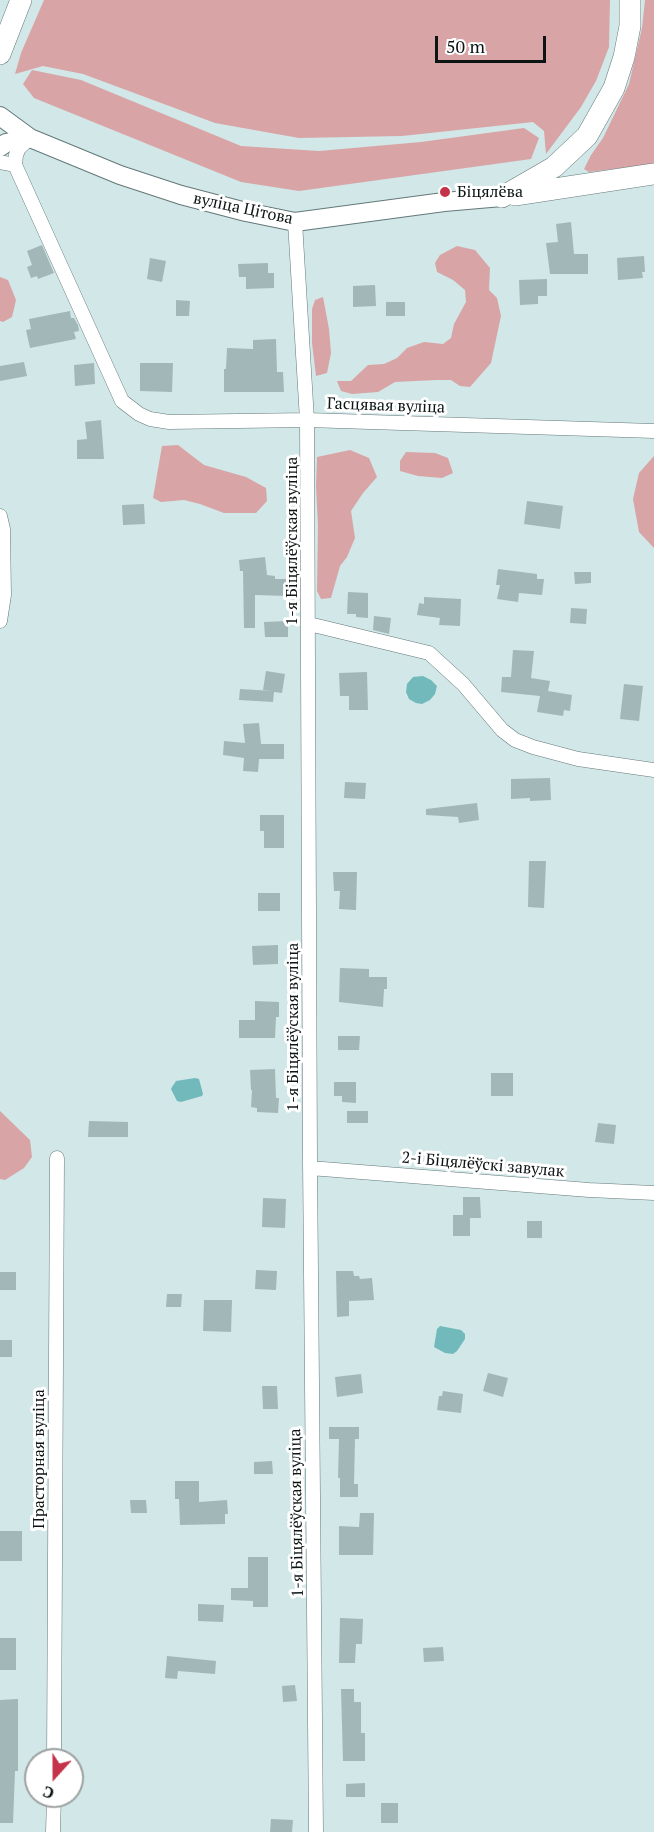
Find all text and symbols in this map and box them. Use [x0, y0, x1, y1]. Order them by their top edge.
scale bar [438, 24, 549, 62]
text: 50 m [446, 34, 485, 58]
place label: Біцялёва [457, 182, 523, 202]
marker: Біцялёва [438, 185, 452, 199]
street label: вуліца Цітова [191, 189, 295, 229]
street label: Гасцявая вуліца [327, 394, 445, 418]
street label: 1-я Біцялёўская вуліца [282, 457, 302, 625]
street label: 1-я Біцялёўская вуліца [283, 943, 303, 1111]
street label: 2-і Біцялёўскі завулак [401, 1148, 565, 1182]
street label: Прасторная вуліца [29, 1389, 49, 1529]
street label: 1-я Біцялёўская вуліца [286, 1428, 308, 1598]
north arrow [24, 1748, 84, 1808]
text: С [39, 1781, 57, 1805]

